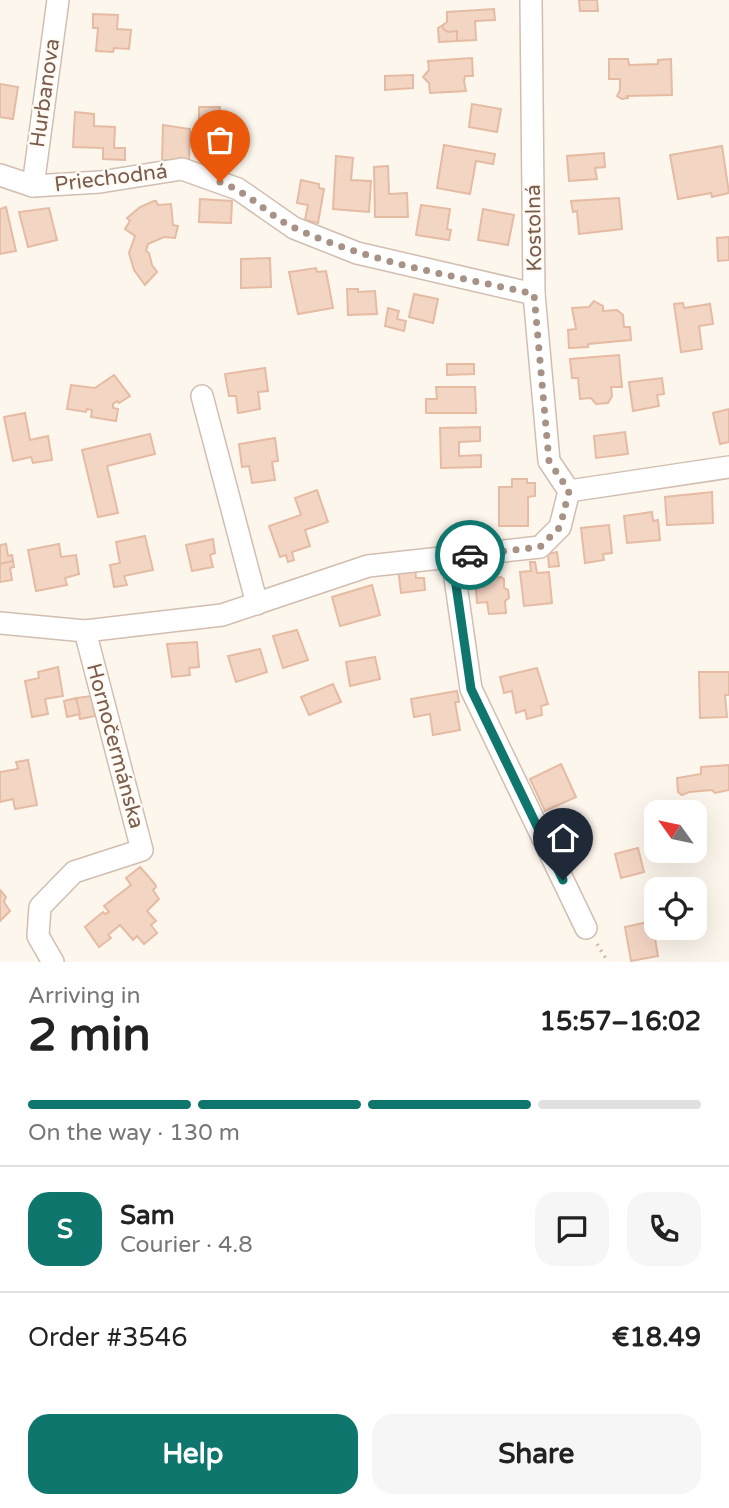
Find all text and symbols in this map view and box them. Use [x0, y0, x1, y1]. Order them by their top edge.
street label: Hurbanova [25, 37, 65, 149]
pin [190, 110, 250, 182]
icon: bag [201, 121, 239, 159]
street label: Priechodná [53, 159, 169, 197]
street label: Kostolná [521, 184, 547, 272]
courier [435, 520, 505, 590]
icon: car [451, 536, 489, 574]
street label: Hornočermánska [81, 661, 149, 831]
north arrow [644, 800, 707, 863]
map controls [644, 800, 707, 940]
pin [533, 808, 593, 880]
icon: home [544, 819, 582, 857]
button: locate [644, 877, 707, 940]
text: Arriving in [28, 982, 141, 1010]
text: 15:57–16:02 [540, 1006, 701, 1037]
text: 2 min [28, 1008, 151, 1063]
text: On the way · 130 m [28, 1119, 240, 1147]
button: chat [535, 1192, 609, 1266]
button: phone [627, 1192, 701, 1266]
text: Sam [120, 1200, 175, 1231]
text: S [57, 1214, 73, 1245]
text: Courier · 4.8 [120, 1231, 253, 1259]
text: Order #3546 [28, 1322, 188, 1353]
text: €18.49 [612, 1322, 701, 1353]
button: Help [28, 1414, 358, 1494]
button: Share [372, 1414, 701, 1494]

